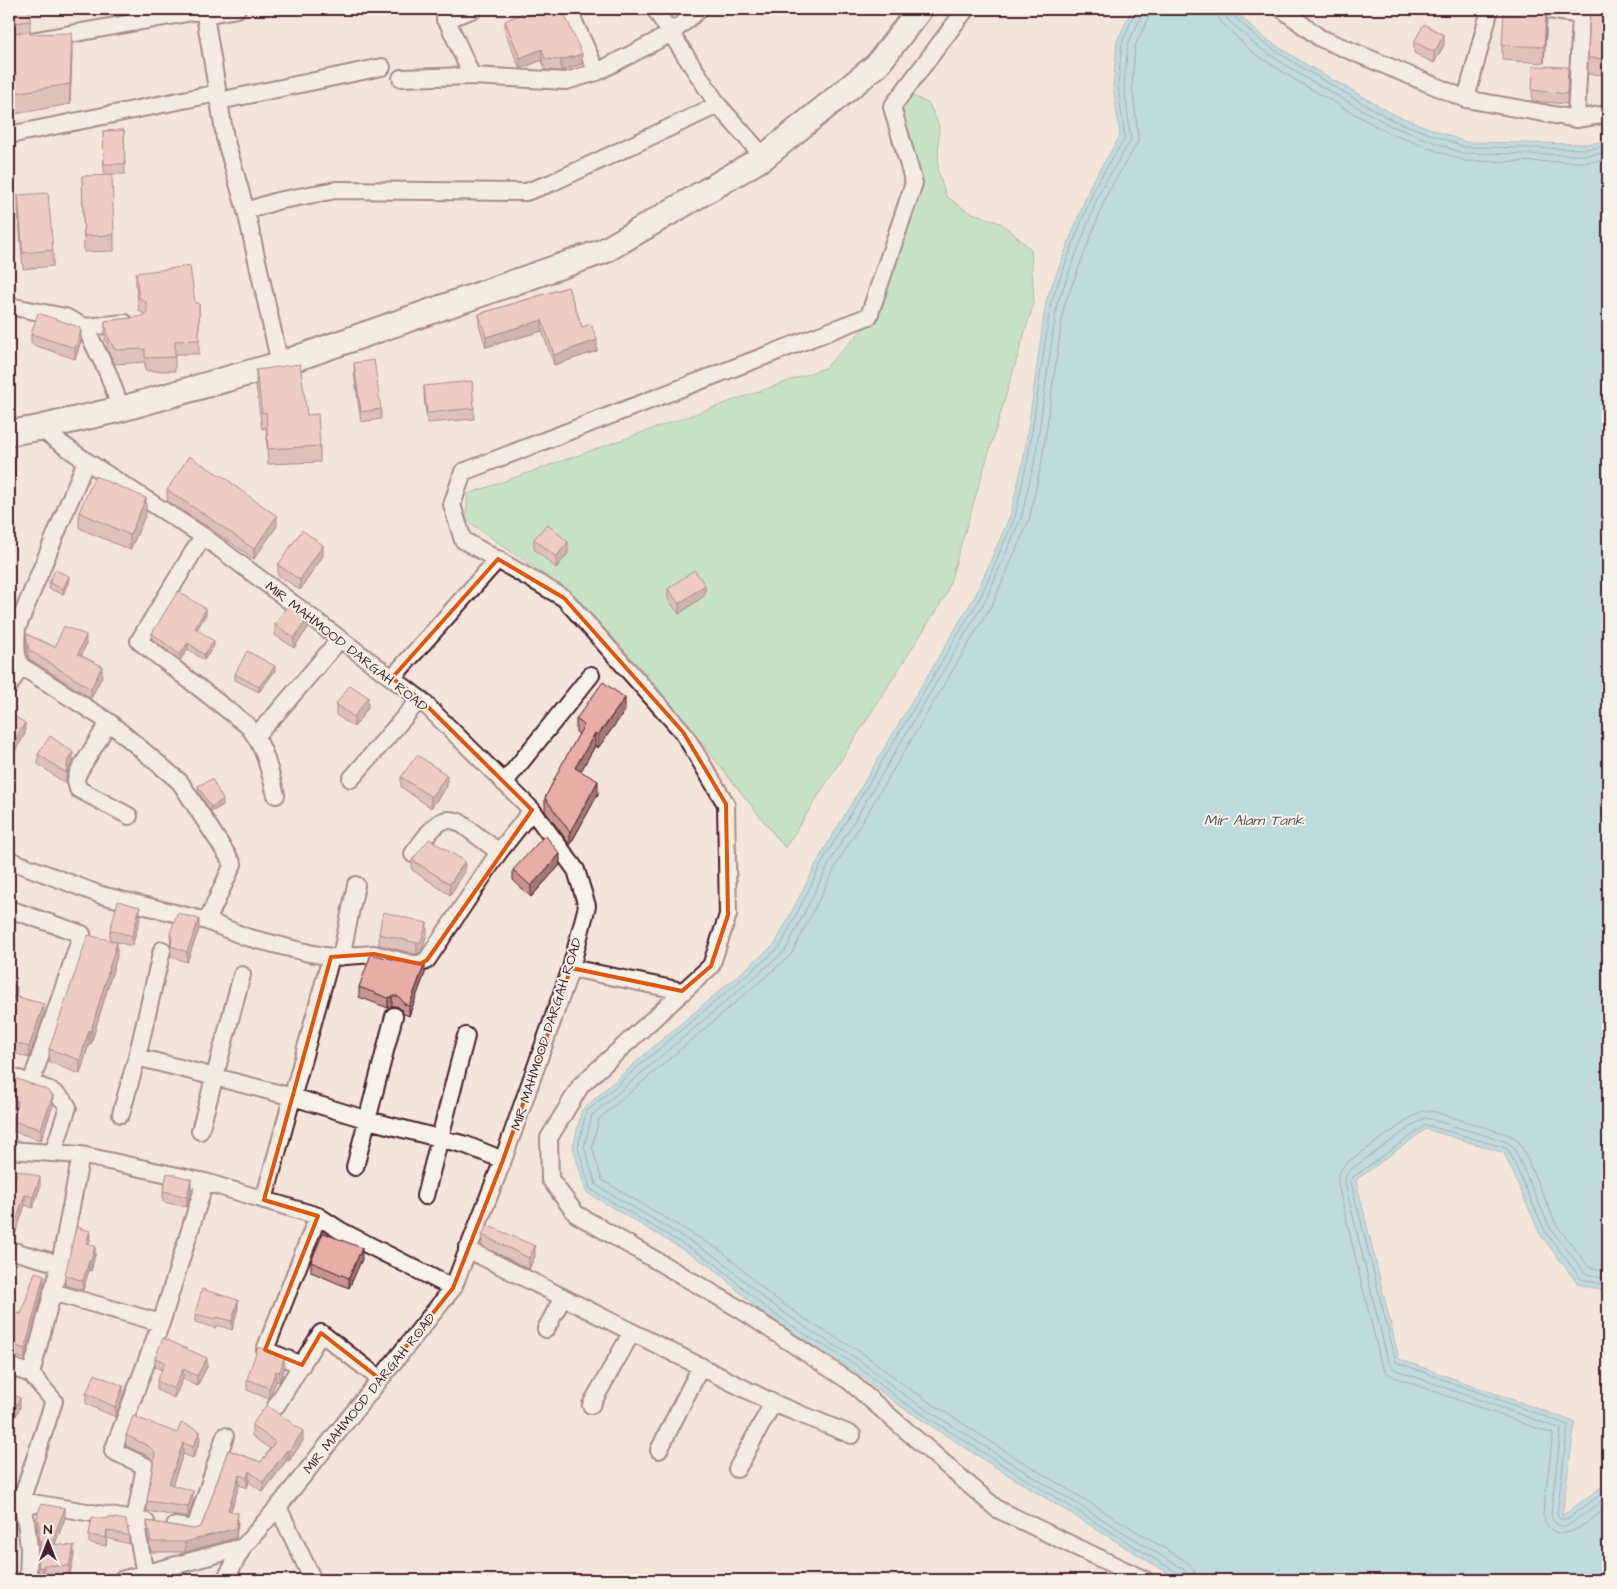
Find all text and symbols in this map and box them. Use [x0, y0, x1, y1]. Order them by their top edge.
street label: MIR MAHMOOD DARGAH ROAD [261, 577, 432, 717]
water label: Mir Alam Tank [1204, 810, 1305, 831]
street label: MIR MAHMOOD DARGAH ROAD [506, 935, 588, 1133]
street label: MIR MAHMOOD DARGAH ROAD [299, 1309, 441, 1478]
north arrow [22, 1516, 72, 1566]
text: N [44, 1520, 53, 1540]

